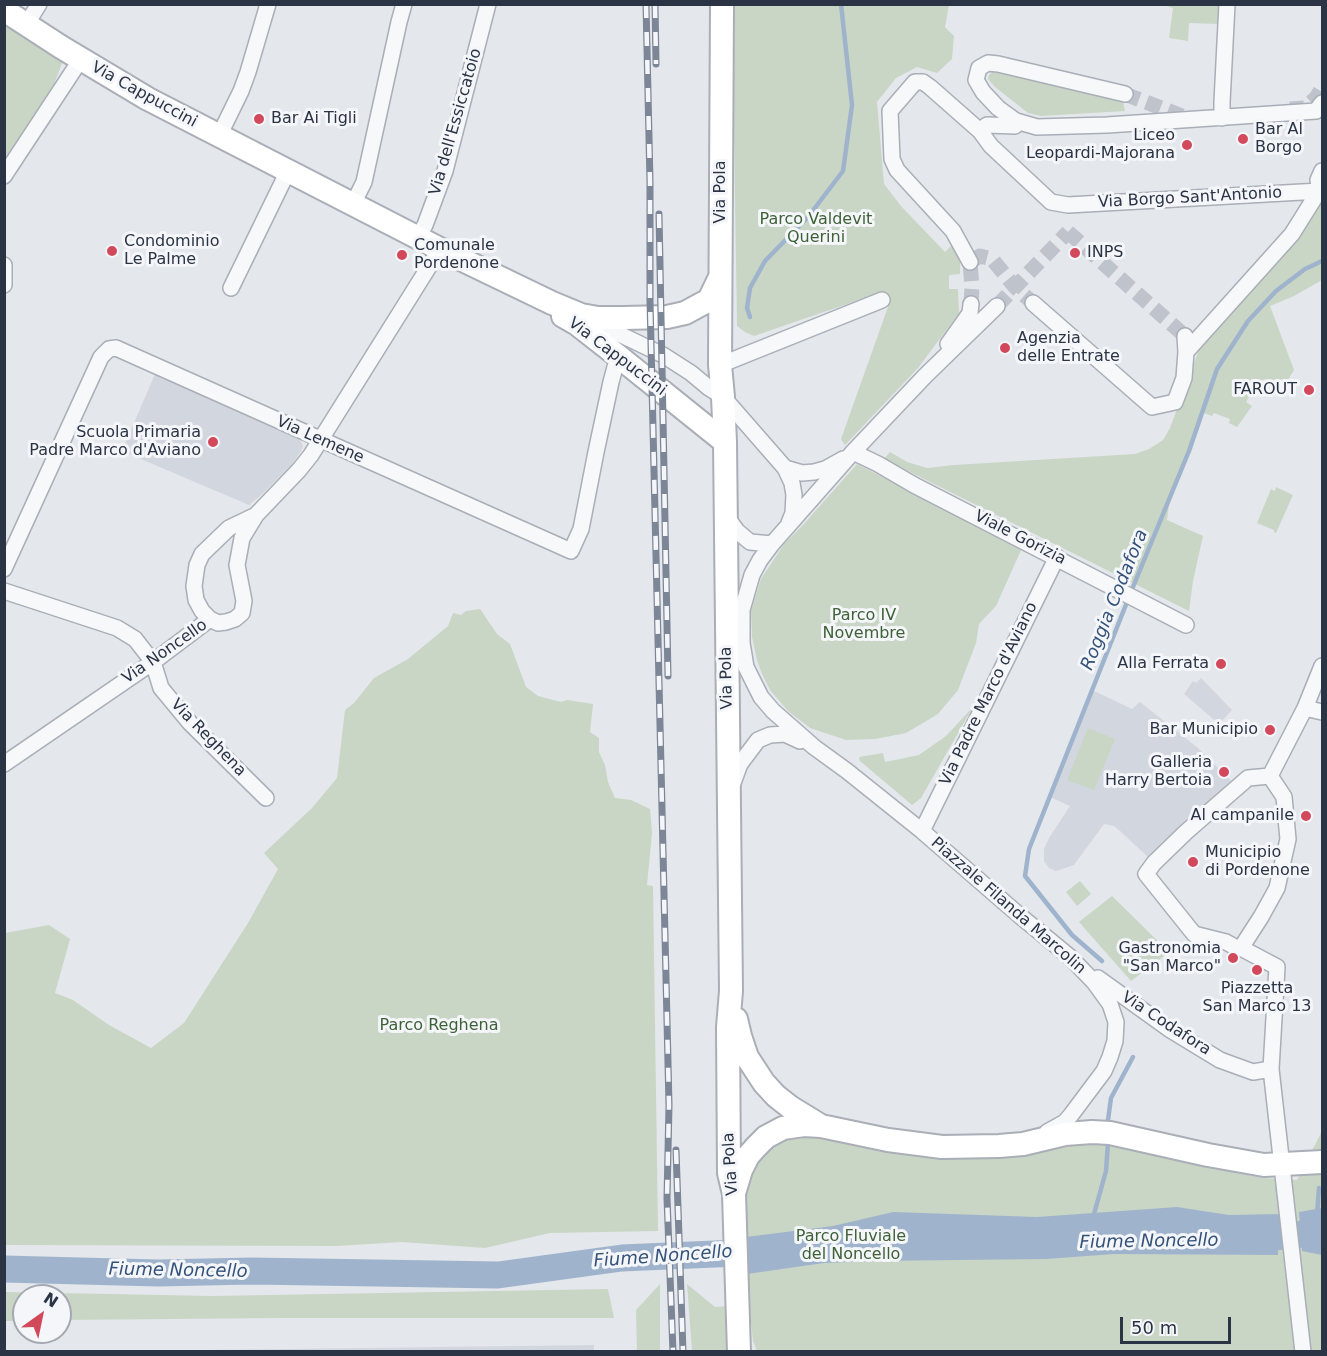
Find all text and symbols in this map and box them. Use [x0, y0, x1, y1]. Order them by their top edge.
street label: Via dell'Essiccatoio [426, 46, 486, 198]
street label: Via Cappuccini [88, 58, 200, 132]
place label: Bar Ai Tigli [271, 109, 357, 129]
marker: Bar Ai Tigli [252, 112, 266, 126]
place label: Bar Al Borgo [1255, 120, 1303, 158]
place label: Liceo Leopardi-Majorana [1026, 126, 1175, 164]
marker: Bar Al Borgo [1236, 132, 1250, 146]
marker: Liceo Leopardi-Majorana [1180, 138, 1194, 152]
street label: Via Pola [711, 160, 731, 224]
street label: Via Borgo Sant'Antonio [1097, 184, 1283, 212]
park label: Parco Valdevit Querini [760, 210, 872, 248]
place label: Condominio Le Palme [124, 232, 219, 270]
place label: Comunale Pordenone [414, 236, 499, 274]
place label: INPS [1087, 243, 1123, 263]
marker: Condominio Le Palme [105, 244, 119, 258]
marker: INPS [1068, 246, 1082, 260]
marker: Comunale Pordenone [395, 248, 409, 262]
street label: Via Cappuccini [564, 314, 670, 400]
place label: Agenzia delle Entrate [1017, 329, 1120, 367]
marker: Agenzia delle Entrate [998, 341, 1012, 355]
place label: FAROUT [1233, 380, 1297, 400]
marker: FAROUT [1302, 383, 1316, 397]
street label: Via Lemene [273, 412, 367, 468]
place label: Scuola Primaria Padre Marco d'Aviano [29, 423, 201, 461]
marker: Scuola Primaria Padre Marco d'Aviano [206, 435, 220, 449]
street label: Viale Gorizia [971, 507, 1069, 569]
water label: Roggia Codafora [1077, 526, 1153, 674]
street label: Via Padre Marco d'Aviano [936, 599, 1042, 789]
park label: Parco IV Novembre [823, 606, 905, 644]
street label: Via Noncello [119, 616, 211, 688]
street label: Via Pola [717, 646, 737, 710]
place label: Alla Ferrata [1117, 654, 1209, 674]
marker: Alla Ferrata [1214, 657, 1228, 671]
street label: Via Reghena [166, 695, 250, 781]
place label: Bar Municipio [1149, 720, 1258, 740]
marker: Bar Municipio [1263, 723, 1277, 737]
place label: Galleria Harry Bertoia [1105, 753, 1212, 791]
marker: Galleria Harry Bertoia [1217, 765, 1231, 779]
place label: Al campanile [1190, 806, 1294, 826]
marker: Al campanile [1299, 809, 1313, 823]
street label: Piazzale Filanda Marcolin [927, 834, 1089, 978]
place label: Municipio di Pordenone [1205, 843, 1310, 881]
marker: Municipio di Pordenone [1186, 855, 1200, 869]
place label: Gastronomia "San Marco" [1118, 939, 1221, 977]
marker: Gastronomia "San Marco" [1226, 951, 1240, 965]
marker: Piazzetta San Marco 13 [1250, 963, 1264, 977]
place label: Piazzetta San Marco 13 [1202, 979, 1312, 1017]
street label: Via Codafora [1118, 988, 1214, 1060]
park label: Parco Reghena [380, 1016, 498, 1036]
street label: Via Pola [719, 1132, 743, 1196]
park label: Parco Fluviale del Noncello [796, 1227, 906, 1265]
water label: Fiume Noncello [1079, 1230, 1219, 1254]
water label: Fiume Noncello [593, 1241, 733, 1273]
water label: Fiume Noncello [108, 1259, 248, 1283]
north arrow [12, 1284, 72, 1344]
text: N [40, 1289, 62, 1312]
scale bar [1123, 1305, 1234, 1343]
text: 50 m [1131, 1317, 1177, 1338]

